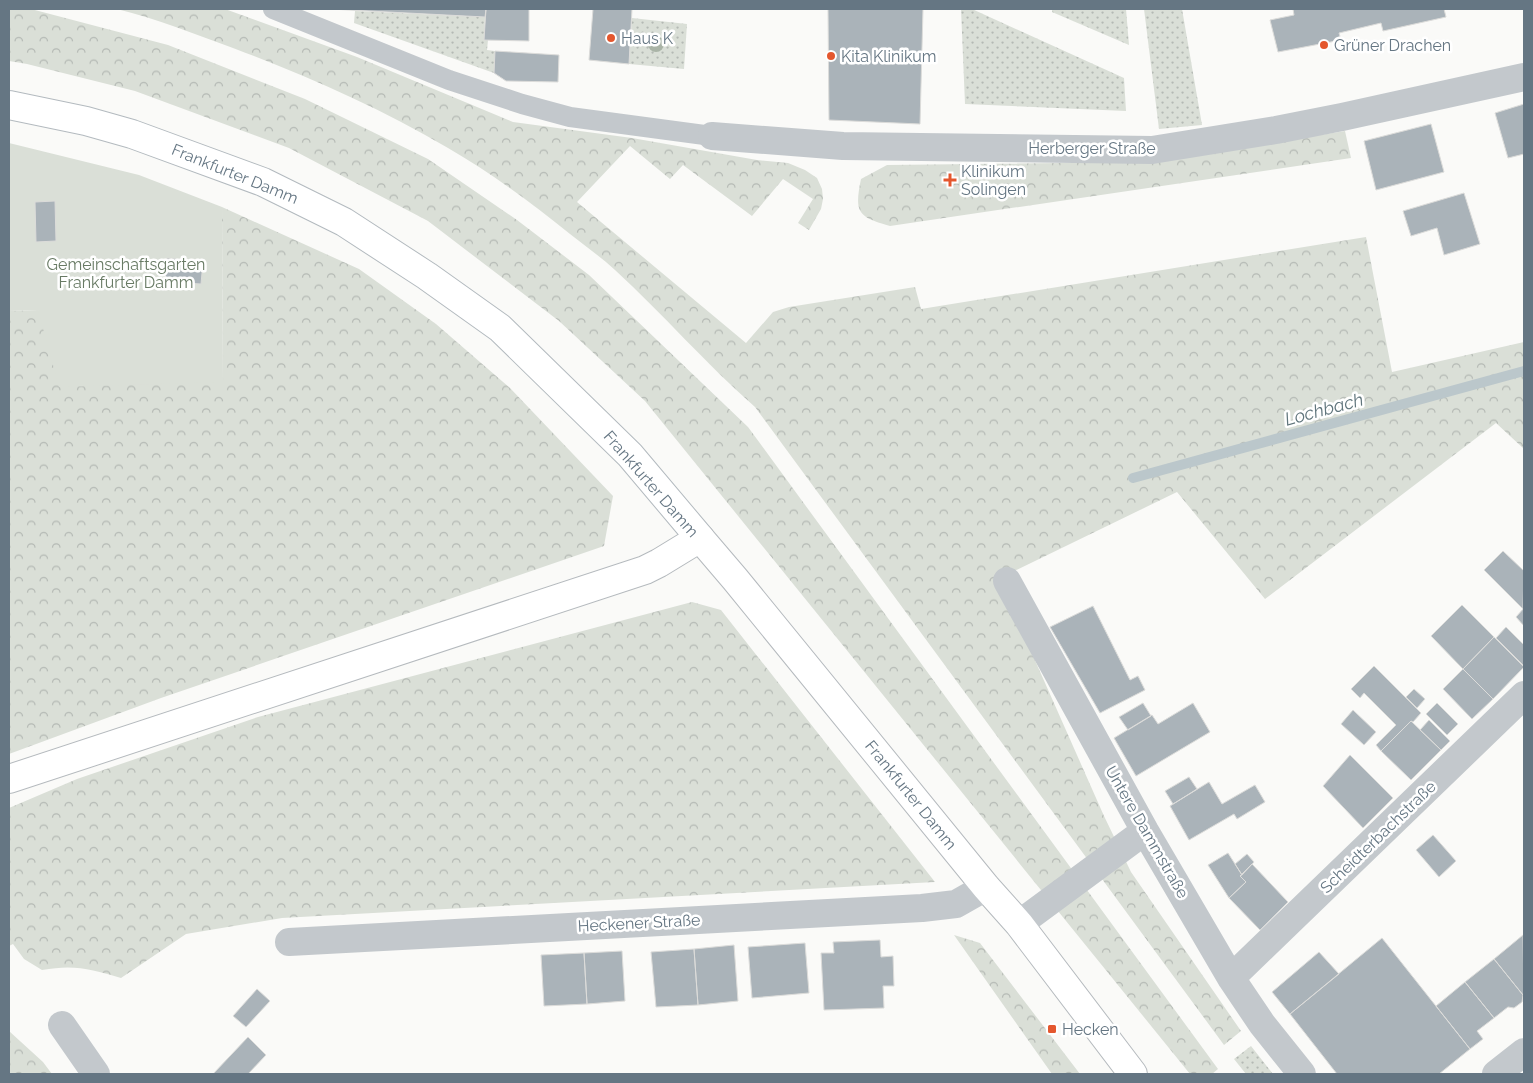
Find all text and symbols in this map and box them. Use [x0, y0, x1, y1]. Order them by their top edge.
place label: Haus K [621, 29, 674, 48]
marker: Haus K [605, 32, 617, 44]
place label: Grüner Drachen [1334, 36, 1451, 55]
marker: Grüner Drachen [1318, 39, 1330, 51]
place label: Kita Klinikum [841, 47, 937, 66]
marker: Kita Klinikum [825, 50, 837, 62]
street label: Herberger Straße [1028, 139, 1156, 158]
street label: Frankfurter Damm [169, 140, 301, 208]
place label: Klinikum Solingen [961, 162, 1026, 199]
marker: Klinikum Solingen [943, 173, 957, 187]
park label: Gemeinschaftsgarten Frankfurter Damm [47, 255, 205, 292]
water label: Lochbach [1282, 388, 1366, 430]
street label: Frankfurter Damm [600, 427, 702, 541]
street label: Frankfurter Damm [861, 737, 961, 853]
street label: Untere Dammstraße [1101, 762, 1193, 902]
street label: Scheidterbachstraße [1316, 777, 1440, 897]
street label: Heckener Straße [577, 910, 701, 936]
place label: Hecken [1062, 1020, 1119, 1039]
marker: Hecken [1046, 1023, 1058, 1035]

